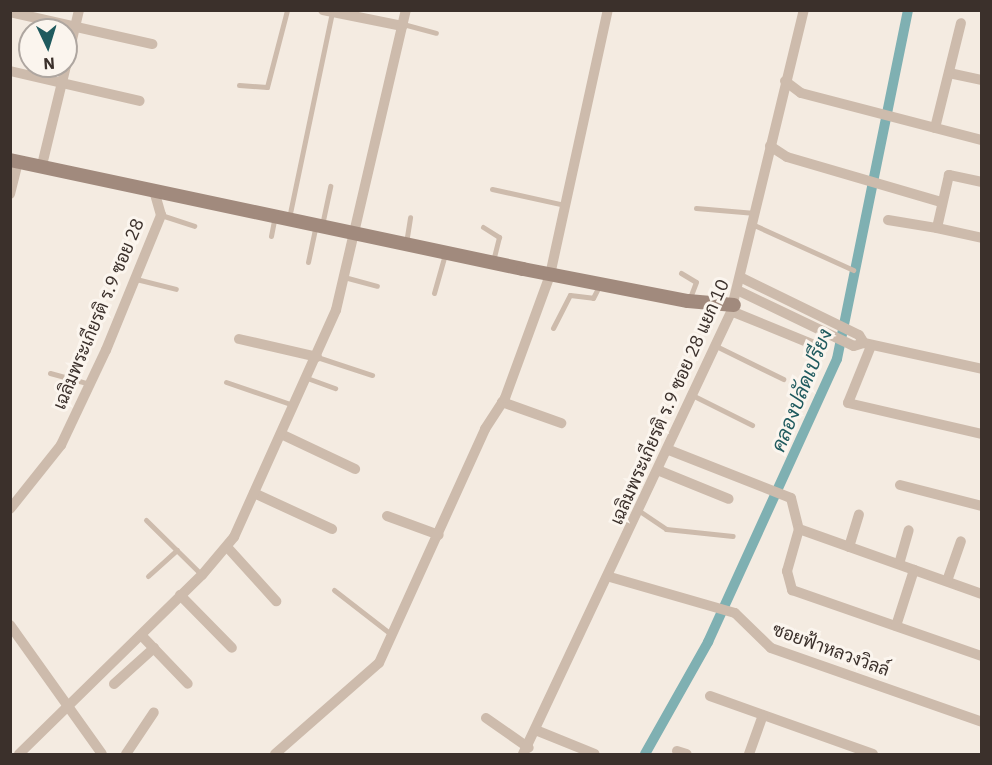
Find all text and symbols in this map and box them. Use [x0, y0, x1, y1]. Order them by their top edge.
north arrow [18, 18, 78, 78]
text: N [43, 54, 56, 74]
street label: เฉลิมพระเกียรติ ร.9 ซอย 28 [49, 215, 149, 413]
street label: เฉลิมพระเกียรติ ร.9 ซอย 28 แยก 10 [606, 276, 734, 528]
water label: คลองปลัดเปรียง [765, 325, 837, 455]
street label: ซอยฟ้าหลวงวิลล์ [770, 619, 892, 681]

